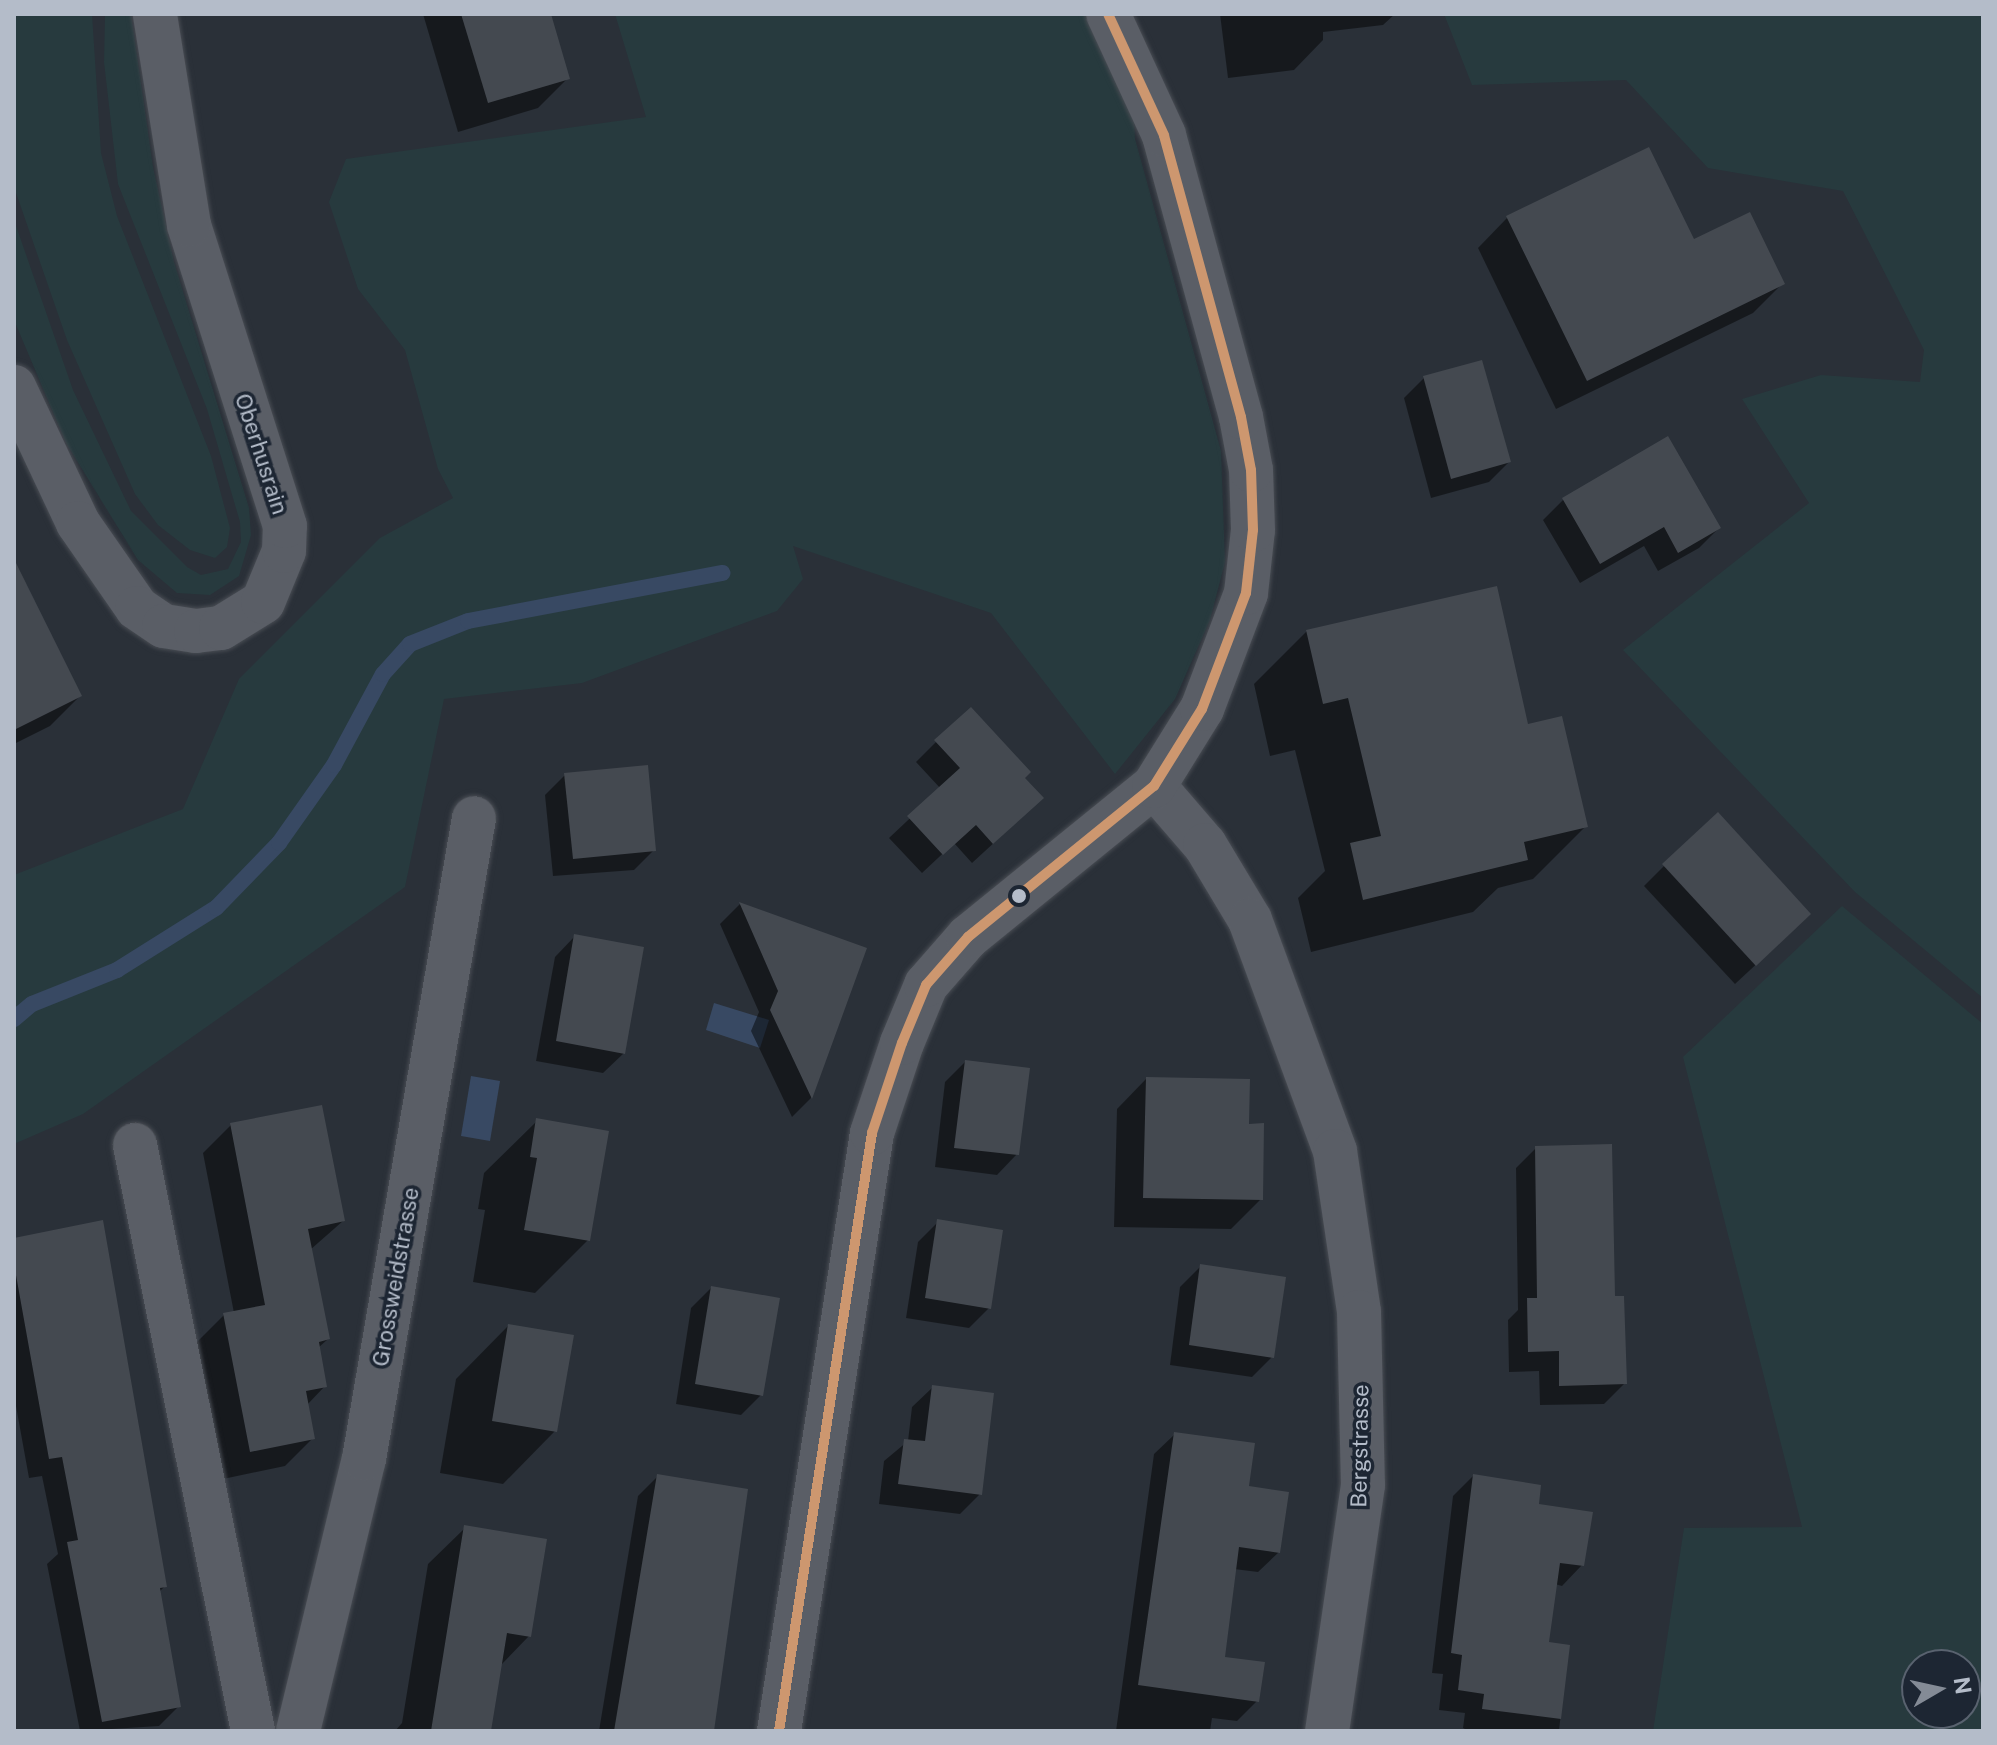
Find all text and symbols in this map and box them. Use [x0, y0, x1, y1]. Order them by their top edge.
street label: Oberhusrain [229, 390, 293, 518]
unlabelled marker [1011, 888, 1027, 904]
street label: Grossweidstrasse [367, 1185, 425, 1369]
street label: Bergstrasse [1346, 1384, 1374, 1508]
north arrow [1901, 1649, 1981, 1729]
text: N [1949, 1675, 1977, 1696]

